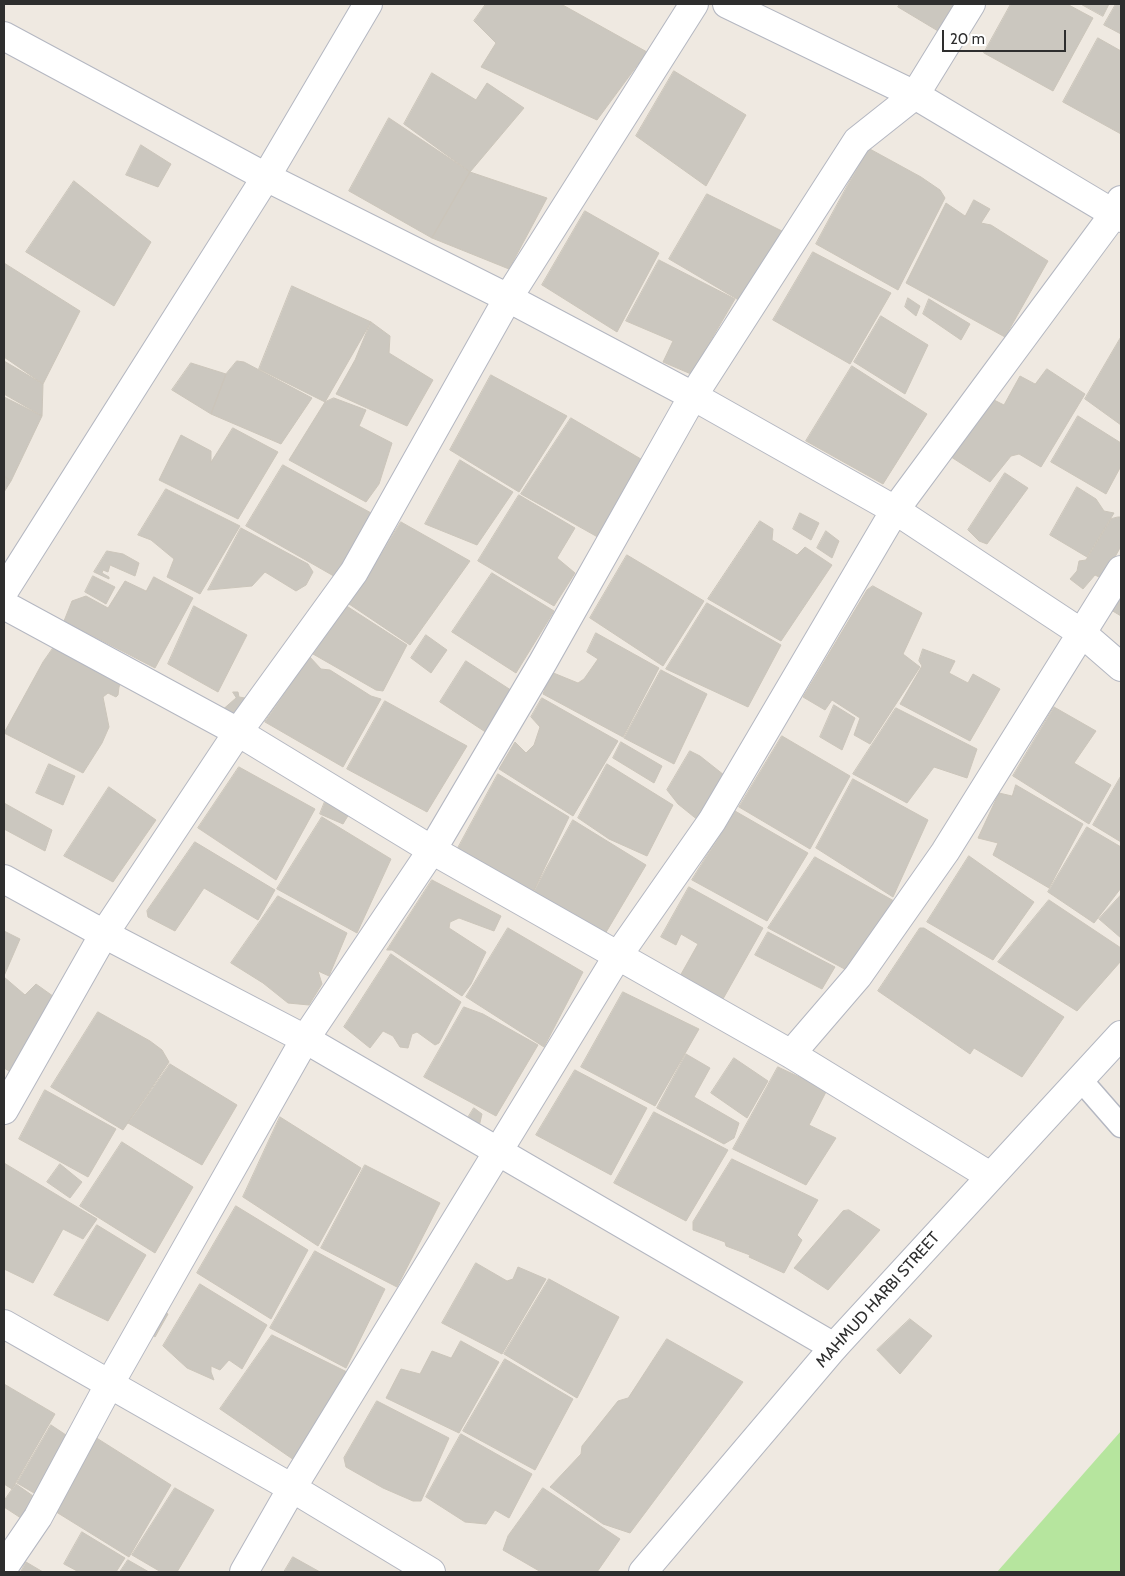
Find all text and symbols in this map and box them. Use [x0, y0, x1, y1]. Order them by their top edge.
scale bar [945, 20, 1069, 52]
text: 20 m [950, 30, 985, 48]
street label: MAHMUD HARBI STREET [812, 1228, 944, 1372]

